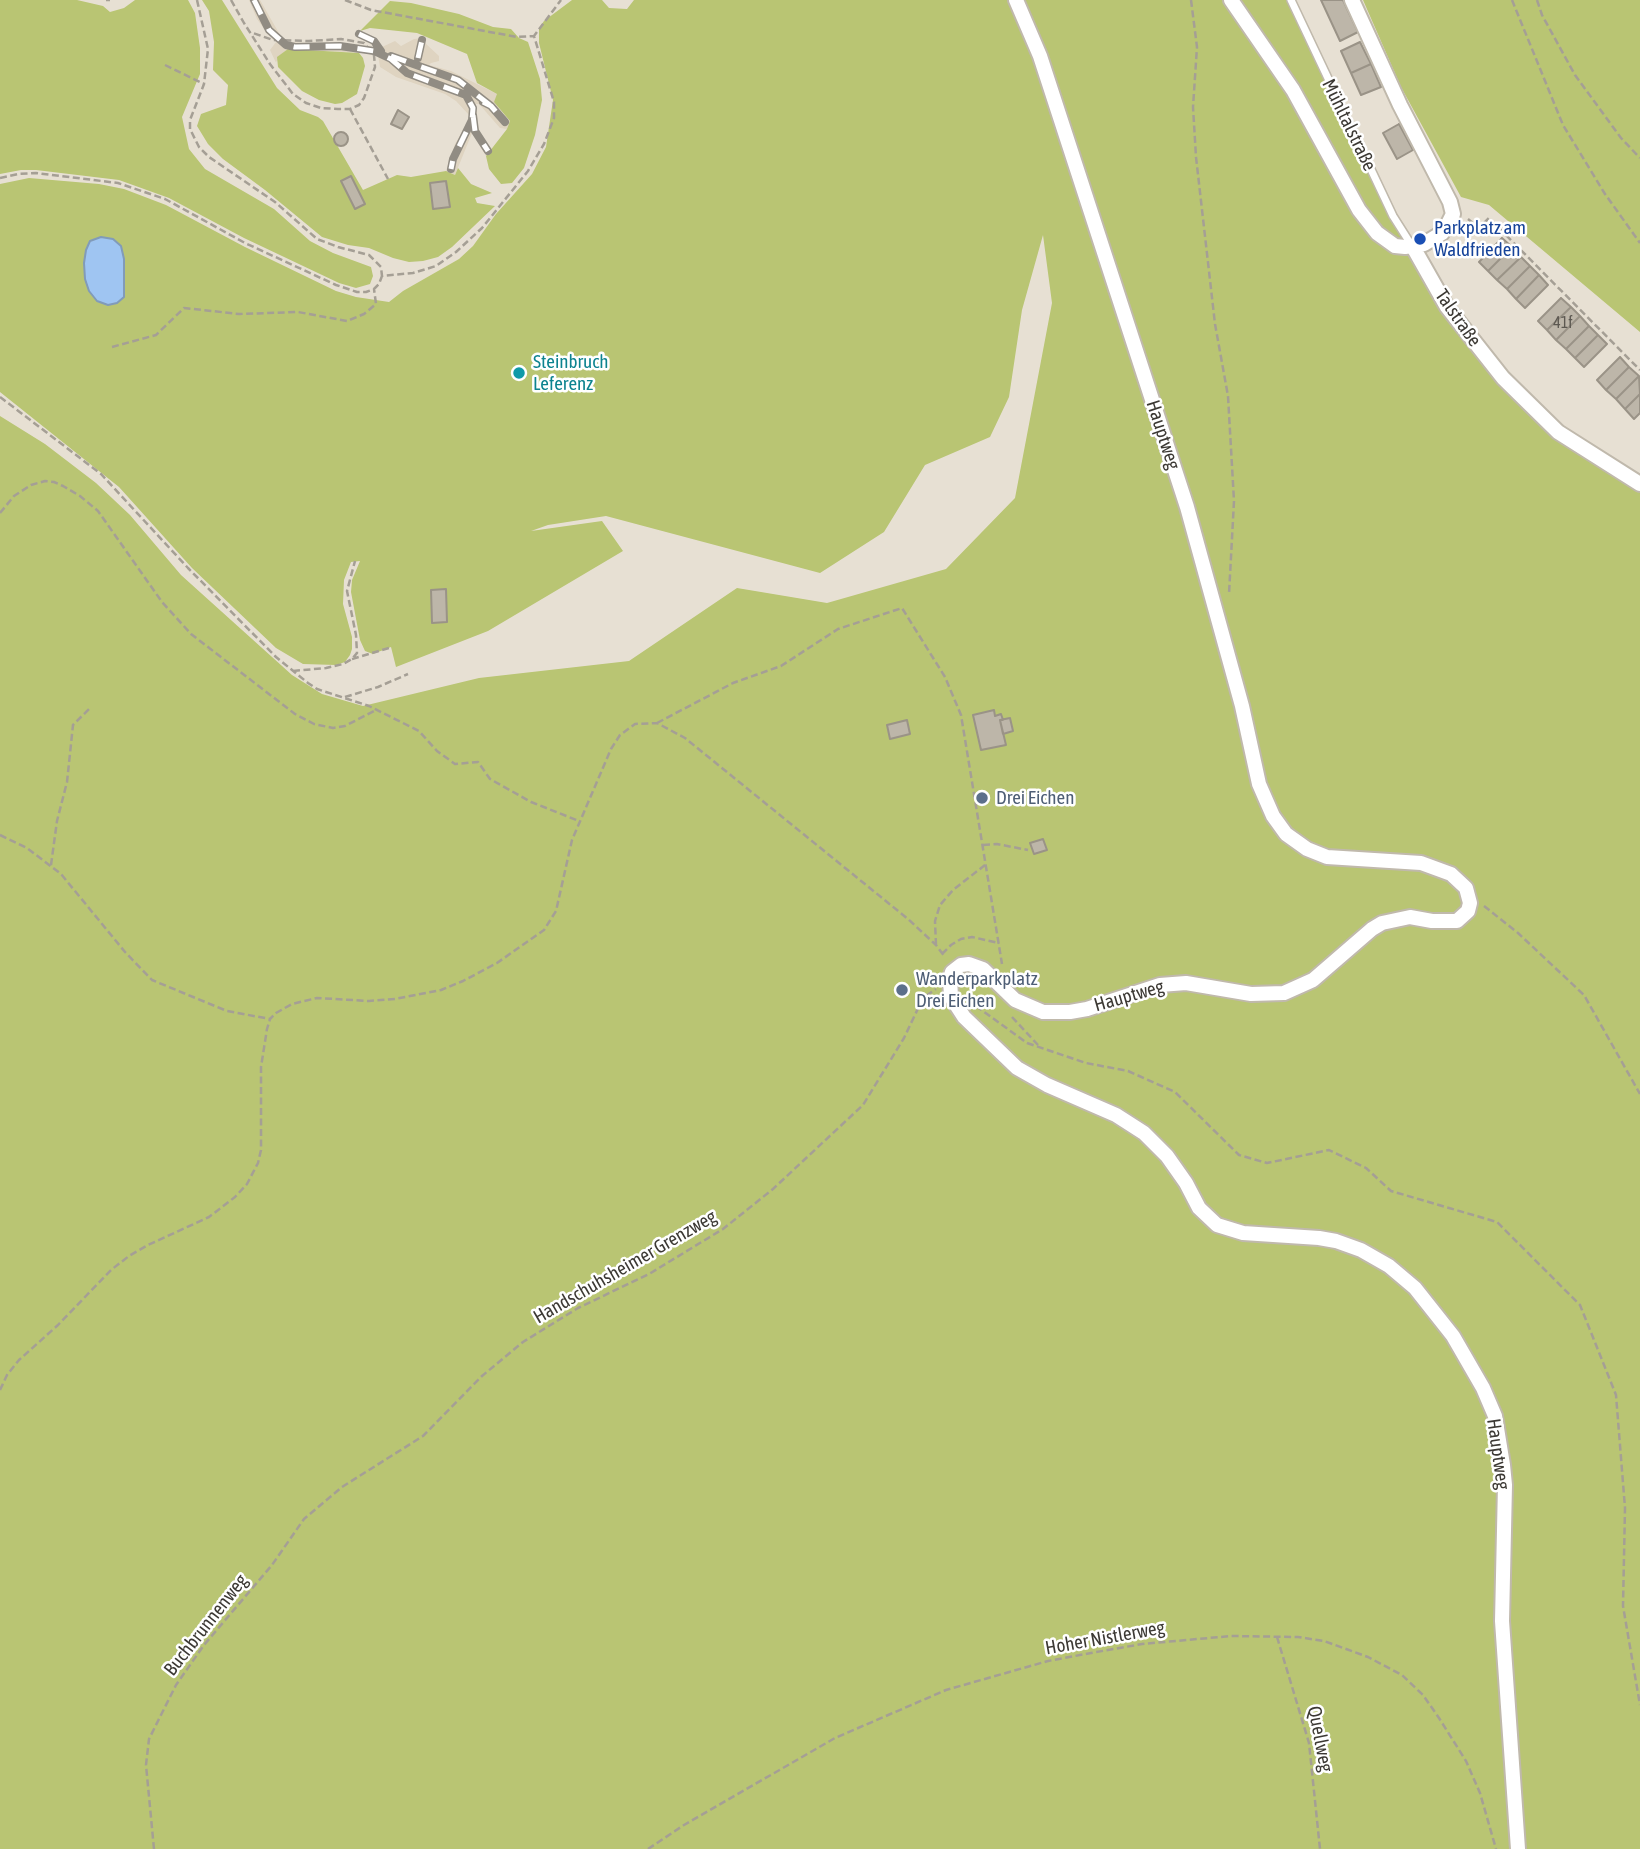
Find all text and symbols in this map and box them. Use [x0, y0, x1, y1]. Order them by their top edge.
street label: Mühltalstraße [1317, 75, 1381, 175]
place label: Parkplatz am Waldfrieden [1434, 217, 1526, 261]
marker: Parkplatz am Waldfrieden [1412, 231, 1428, 247]
street label: Talstraße [1430, 285, 1486, 351]
house number: 41f [1553, 313, 1573, 333]
place label: Steinbruch Leferenz [533, 351, 609, 395]
marker: Steinbruch Leferenz [511, 365, 527, 381]
street label: Hauptweg [1141, 397, 1185, 473]
place label: Drei Eichen [996, 787, 1074, 809]
marker: Drei Eichen [974, 790, 990, 806]
place label: Wanderparkplatz Drei Eichen [916, 968, 1037, 1012]
street label: Hauptweg [1092, 975, 1166, 1017]
marker: Wanderparkplatz Drei Eichen [894, 982, 910, 998]
street label: Handschuhsheimer Grenzweg [530, 1205, 720, 1329]
street label: Hauptweg [1482, 1417, 1514, 1491]
street label: Buchbrunnenweg [159, 1570, 253, 1680]
street label: Hoher Nistlerweg [1044, 1616, 1166, 1660]
street label: Quellweg [1302, 1704, 1338, 1774]

